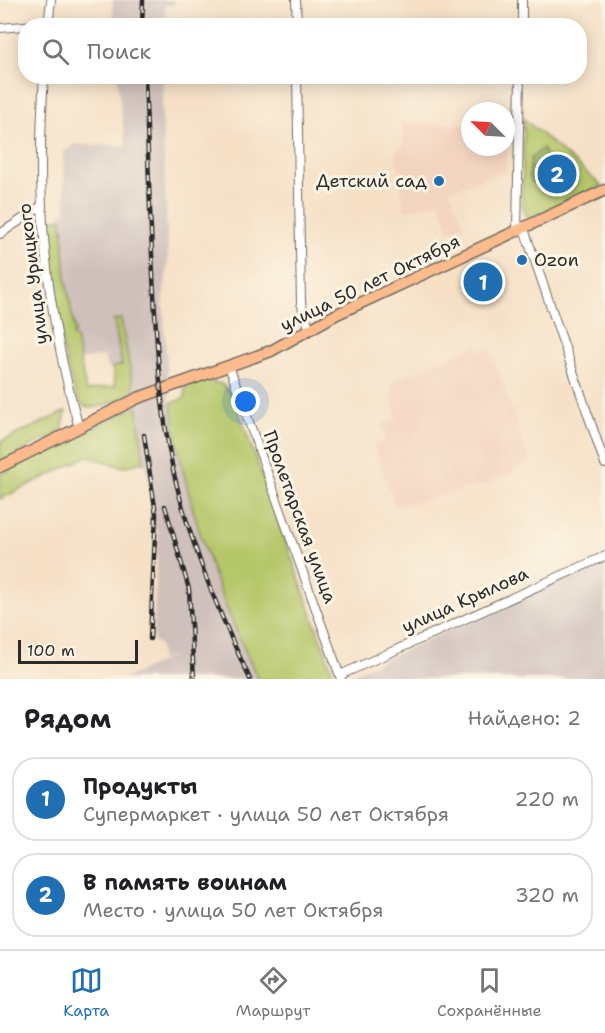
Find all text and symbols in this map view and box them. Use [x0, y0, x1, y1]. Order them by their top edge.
search box [18, 18, 587, 84]
icon: search [39, 35, 72, 68]
text: Поиск [87, 37, 151, 66]
north arrow [461, 102, 515, 156]
pin: 2 [538, 152, 576, 196]
place label: Детский сад [316, 169, 428, 193]
marker: Детский сад [432, 174, 446, 188]
street label: улица Урицкого [12, 202, 54, 346]
street label: улица 50 лет Октября [276, 229, 464, 337]
place label: Ozon [534, 248, 579, 272]
marker: Ozon [515, 253, 529, 267]
pin: 1 [464, 260, 502, 304]
your location [231, 387, 260, 416]
street label: Пролетарская улица [258, 427, 342, 607]
street label: улица Крылова [398, 561, 532, 639]
scale bar [18, 637, 138, 664]
text: 100 m [27, 640, 75, 661]
text: Рядом [24, 701, 111, 736]
text: Найдено: 2 [468, 705, 581, 731]
text: Продукты [83, 772, 197, 801]
text: 1 [41, 786, 50, 812]
text: 220 m [515, 786, 579, 812]
text: Супермаркет · улица 50 лет Октября [83, 801, 449, 827]
text: В память воинам [83, 868, 287, 897]
text: 2 [39, 882, 53, 908]
text: 320 m [515, 882, 579, 908]
text: Место · улица 50 лет Октября [83, 897, 383, 923]
tab: Карта [63, 964, 109, 1021]
tab: Маршрут [236, 964, 310, 1021]
tab: Сохранённые [437, 964, 542, 1021]

